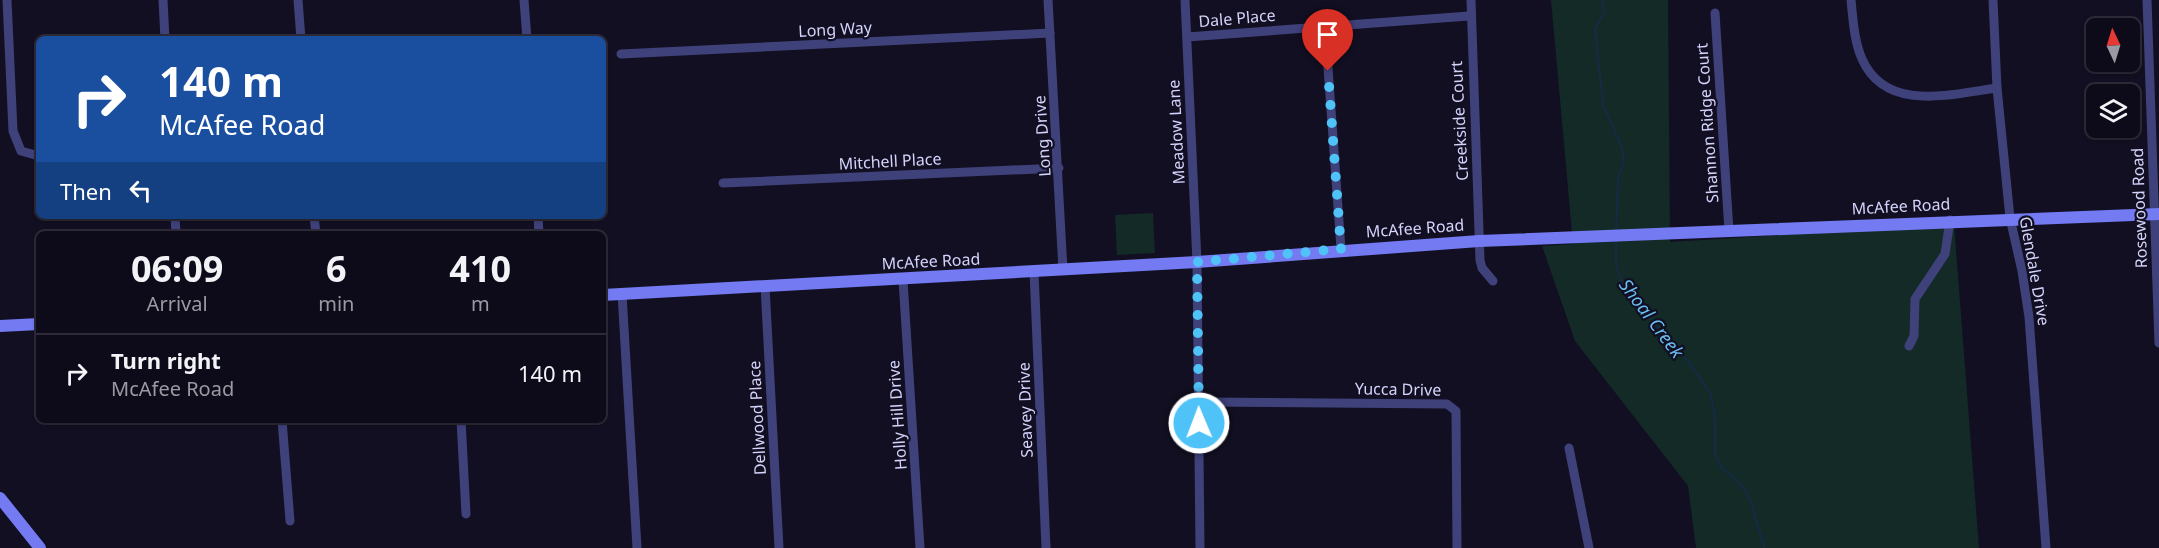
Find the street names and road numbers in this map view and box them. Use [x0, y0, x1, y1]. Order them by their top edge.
street label: Dale Place [1197, 4, 1277, 32]
street label: Long Way [798, 16, 873, 42]
street label: Shannon Ridge Court [1690, 42, 1724, 204]
street label: Creekside Court [1445, 60, 1473, 181]
street label: Meadow Lane [1162, 79, 1190, 185]
street label: Long Drive [1028, 95, 1056, 177]
street label: Mitchell Place [838, 147, 942, 175]
street label: Rosewood Road [2126, 147, 2152, 269]
street label: McAfee Road [1851, 192, 1951, 220]
street label: McAfee Road [1365, 214, 1465, 242]
street label: Glendale Drive [2015, 215, 2055, 327]
street label: McAfee Road [881, 247, 981, 275]
street label: Holly Hill Drive [882, 359, 912, 471]
street label: Dellwood Place [743, 360, 771, 476]
street label: Seavey Drive [1012, 362, 1038, 458]
street label: Yucca Drive [1355, 377, 1441, 401]

